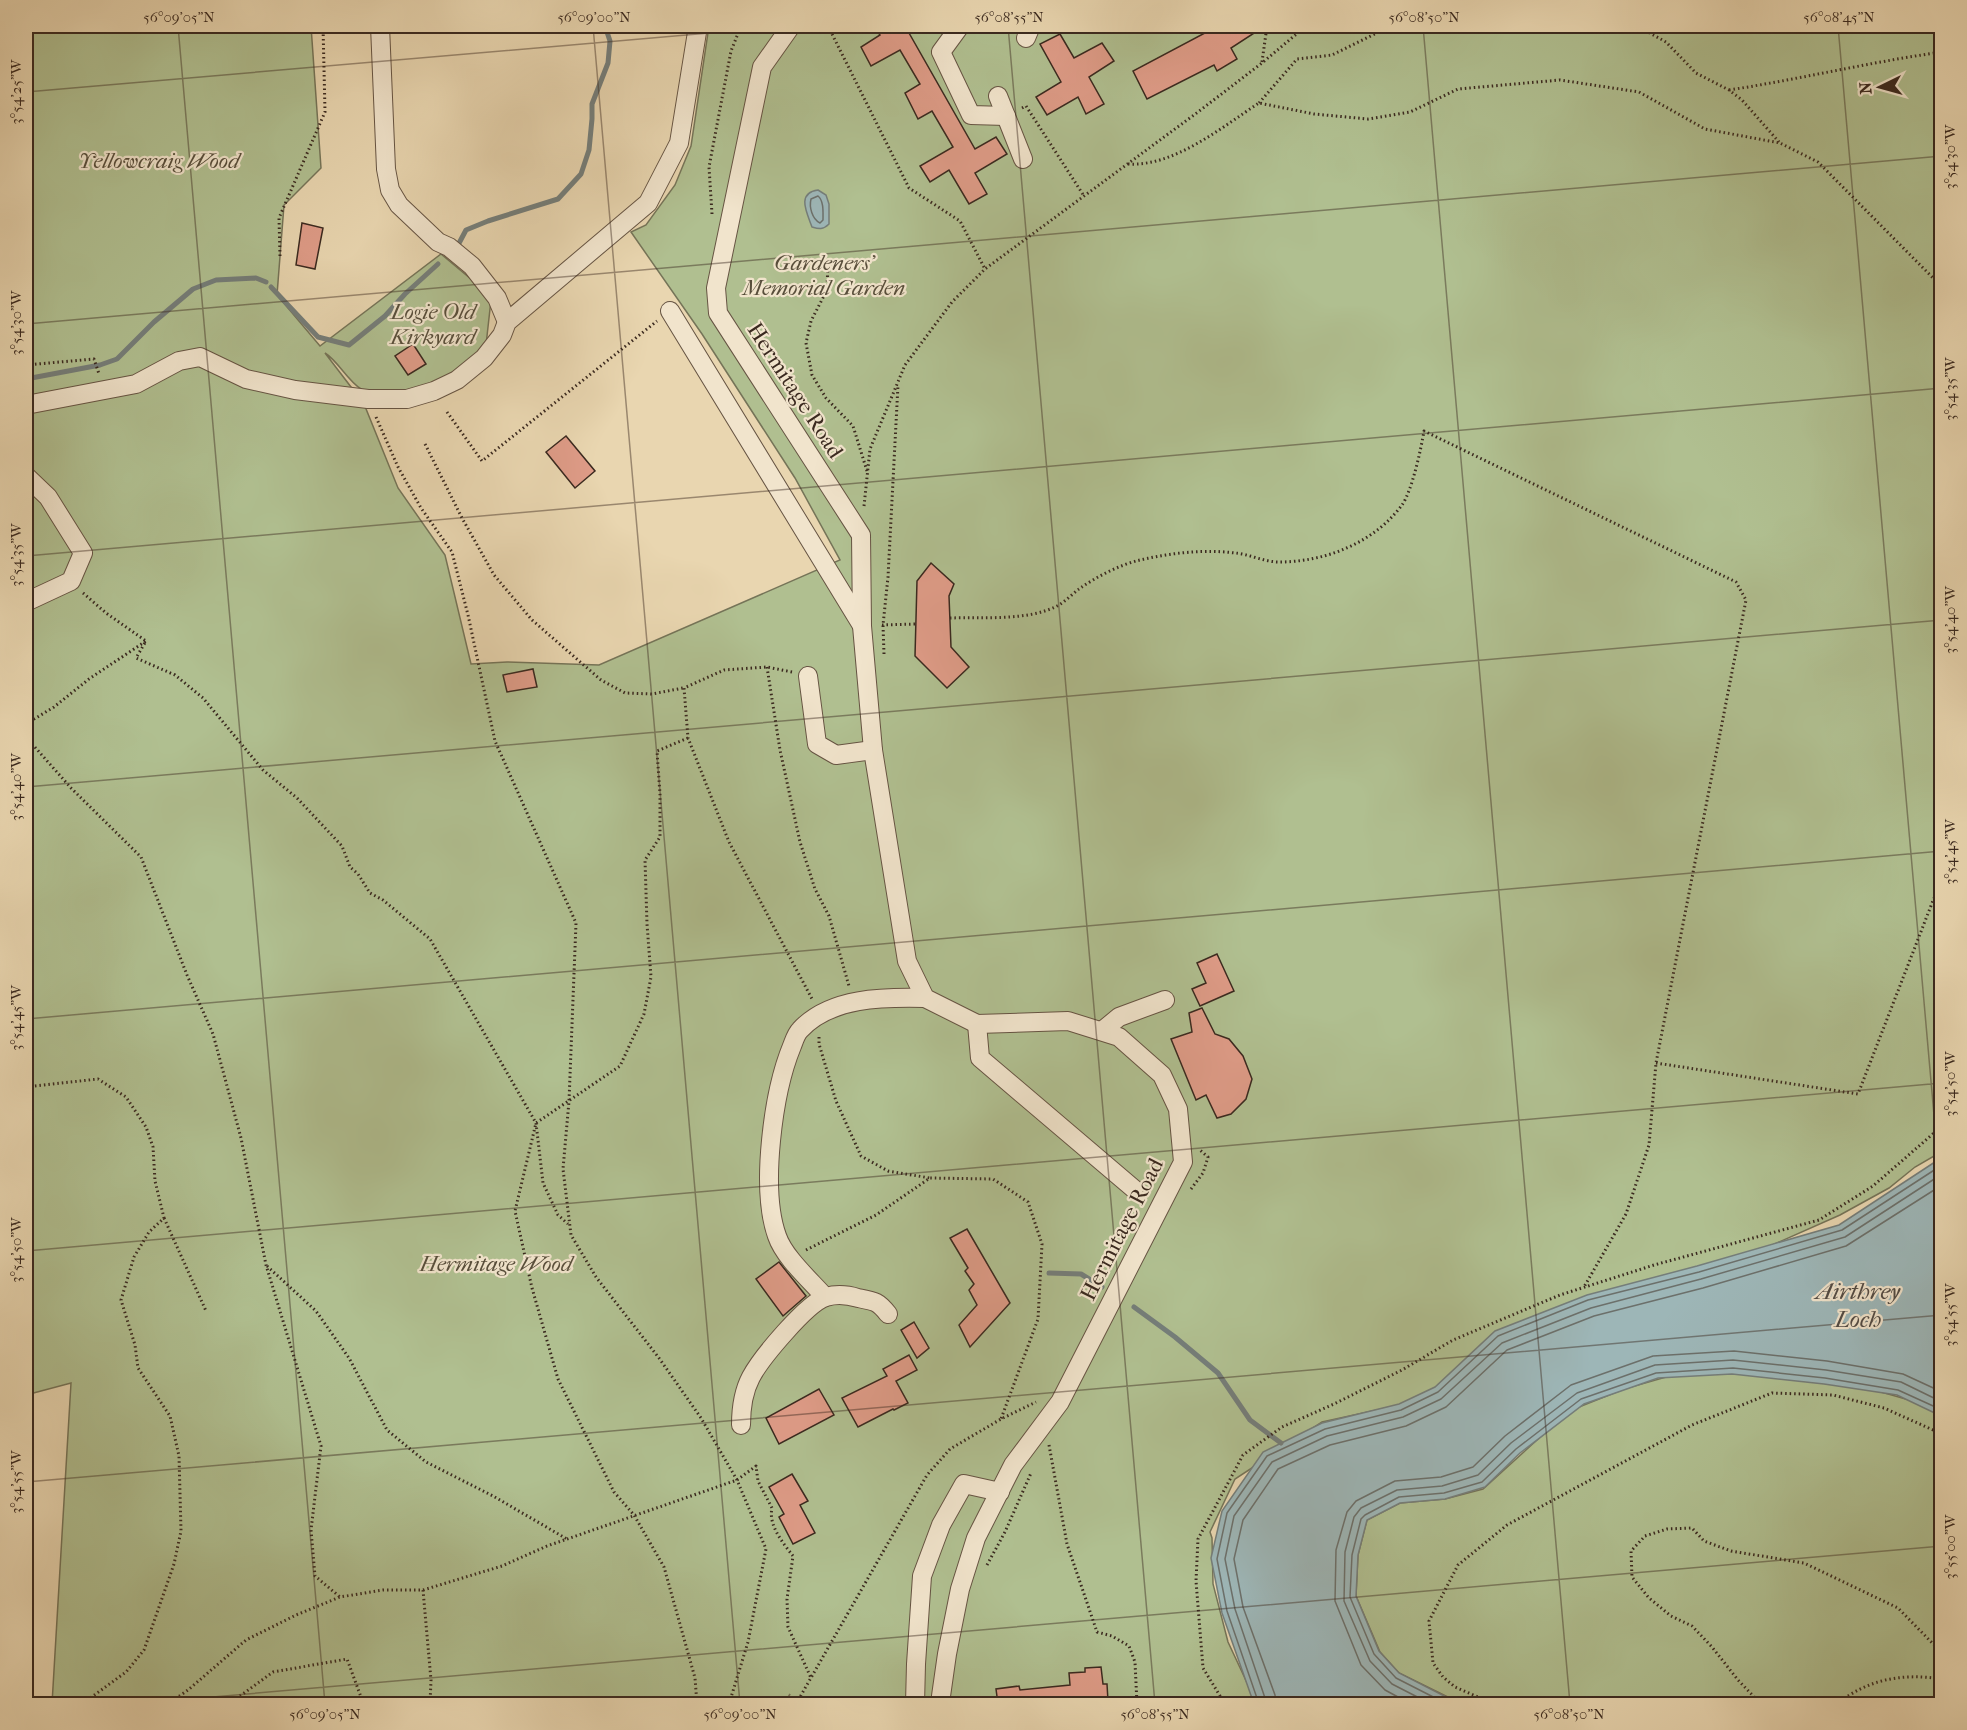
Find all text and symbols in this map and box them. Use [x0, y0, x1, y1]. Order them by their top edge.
text: 56°09'05"N [143, 8, 215, 26]
text: 56°09'00"N [557, 8, 631, 26]
text: 56°08'55"N [974, 8, 1044, 26]
text: 56°08'50"N [1388, 8, 1460, 26]
text: 56°08'45"N [1803, 8, 1875, 26]
north arrow [1850, 57, 1910, 117]
text: 3°54'25"W [7, 58, 25, 124]
text: N [1855, 81, 1876, 95]
text: 3°54'30"W [1941, 123, 1959, 190]
park label: Yellowcraig Wood [79, 148, 242, 174]
park label: Gardeners' Memorial Garden [741, 250, 905, 301]
text: 3°54'30"W [7, 289, 25, 356]
park label: Logie Old Kirkyard [389, 299, 478, 350]
street label: Hermitage Road [742, 318, 849, 464]
text: 3°54'35"W [1941, 356, 1959, 421]
text: 3°54'35"W [7, 522, 25, 587]
text: 3°54'40"W [1941, 585, 1959, 654]
text: 3°54'40"W [7, 752, 25, 821]
text: 3°54'45"W [1941, 818, 1959, 885]
text: 3°54'45"W [7, 984, 25, 1051]
text: 3°54'50"W [1941, 1050, 1959, 1117]
street label: Hermitage Road [1075, 1153, 1169, 1305]
text: 3°54'50"W [7, 1216, 25, 1283]
park label: Hermitage Wood [419, 1251, 575, 1277]
water label: Airthrey Loch [1813, 1277, 1901, 1333]
text: 3°54'55"W [1941, 1282, 1959, 1347]
text: 3°54'55"W [7, 1449, 25, 1514]
text: 3°55'00"W [1941, 1513, 1959, 1579]
text: 56°09'05"N [289, 1705, 361, 1723]
text: 56°09'00"N [703, 1705, 777, 1723]
text: 56°08'55"N [1120, 1705, 1190, 1723]
text: 56°08'50"N [1533, 1705, 1605, 1723]

